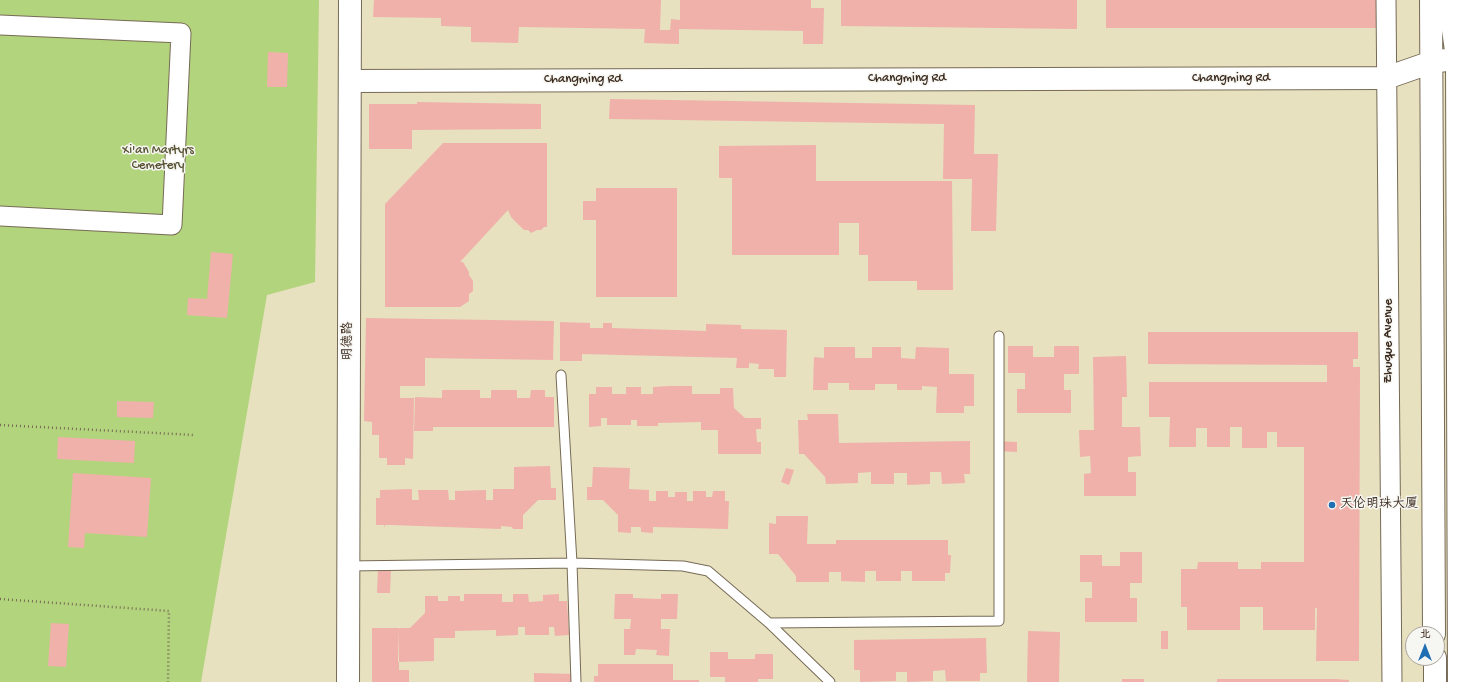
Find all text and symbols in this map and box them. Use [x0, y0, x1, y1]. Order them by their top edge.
street label: Changming Rd [868, 71, 946, 87]
street label: Changming Rd [1192, 71, 1270, 87]
street label: Changming Rd [544, 72, 622, 88]
park label: Xi'an Martyrs Cemetery [122, 143, 194, 174]
street label: Zhuque Avenue [1381, 299, 1397, 383]
street label: 明德路 [341, 322, 357, 360]
place label: 天伦明珠大厦 [1340, 497, 1418, 513]
marker: 天伦明珠大厦 [1327, 500, 1337, 510]
north arrow [1405, 626, 1445, 666]
text: 北 [1420, 629, 1431, 641]

